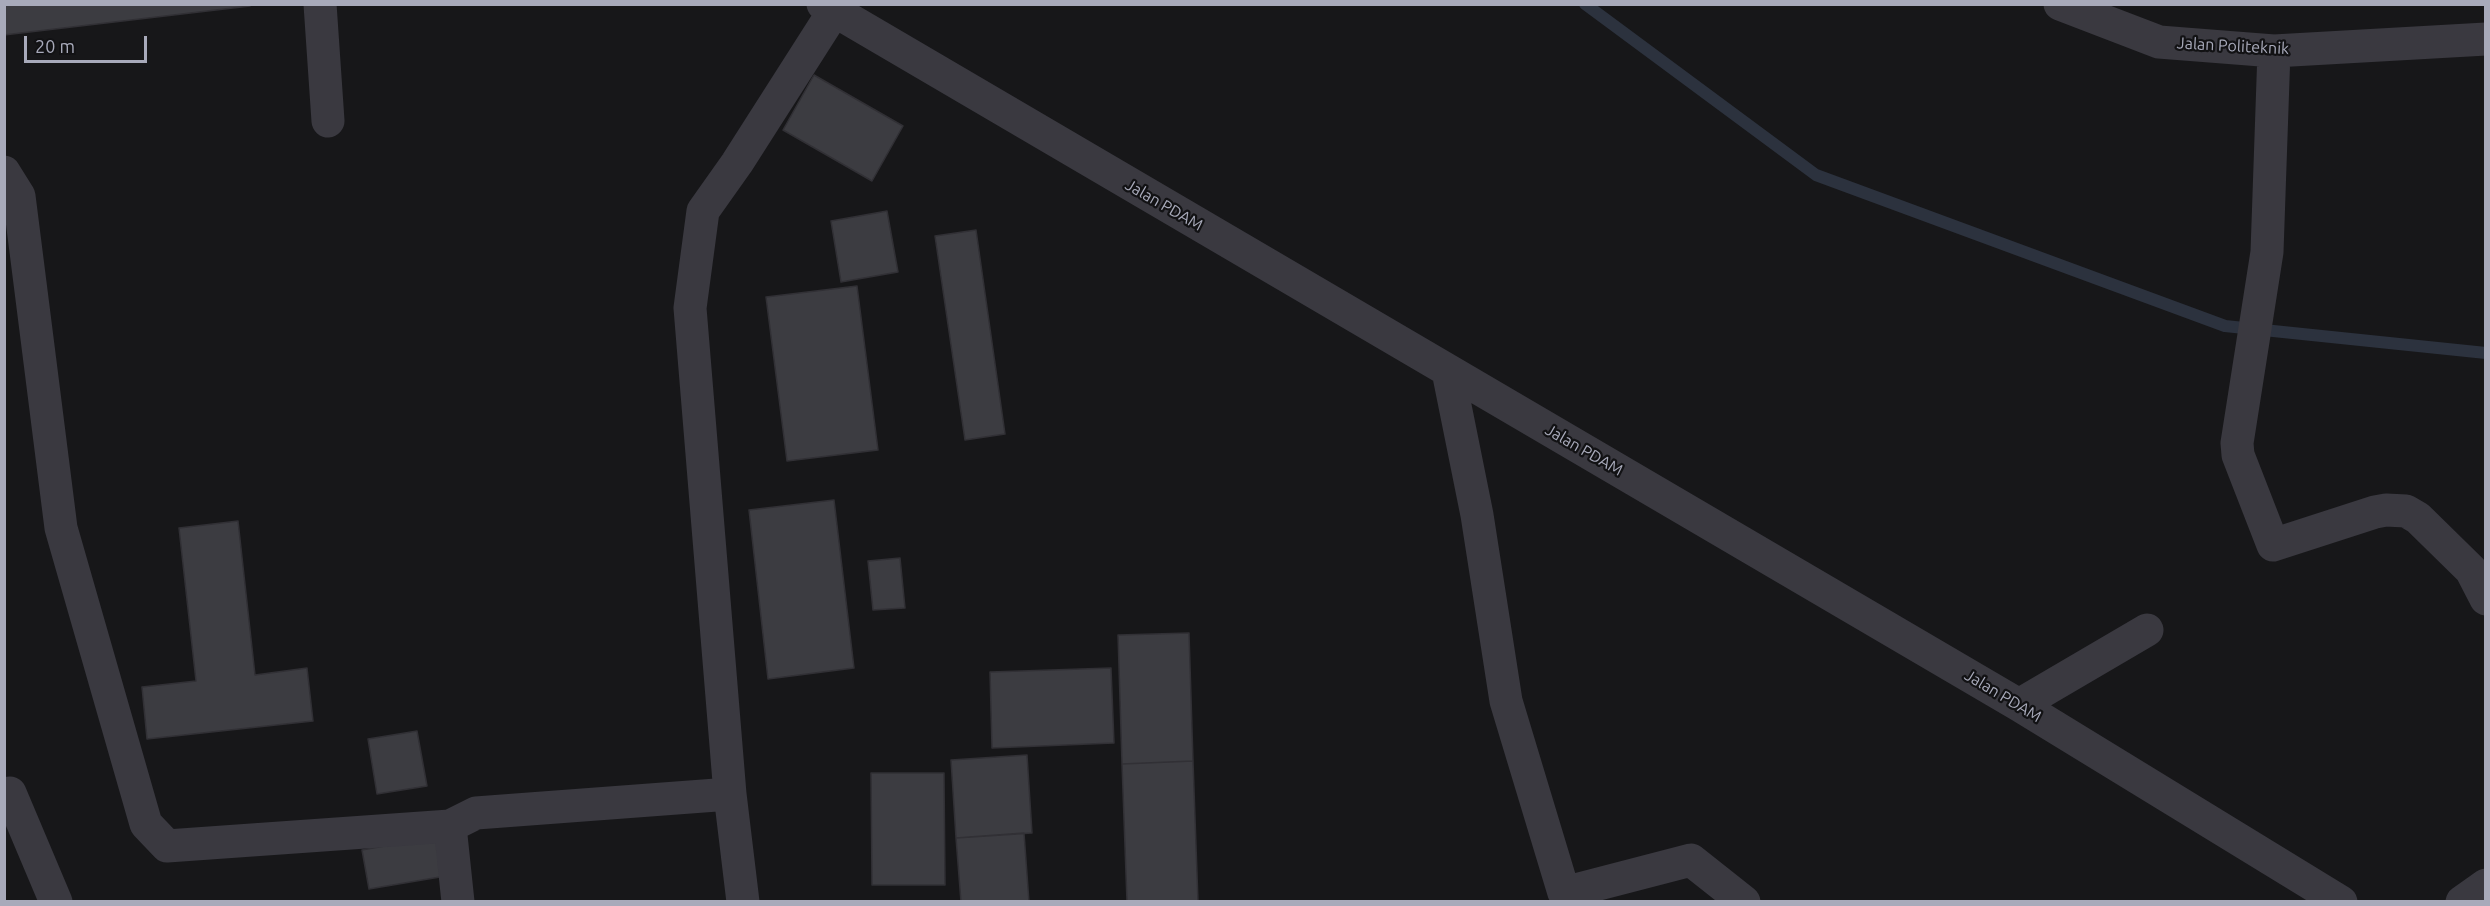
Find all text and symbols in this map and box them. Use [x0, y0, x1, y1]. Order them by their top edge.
scale bar [27, 24, 150, 62]
street label: Jalan Politeknik [2176, 33, 2290, 59]
text: 20 m [35, 36, 75, 56]
street label: Jalan PDAM [1122, 175, 1206, 235]
street label: Jalan PDAM [1542, 420, 1626, 480]
street label: Jalan PDAM [1961, 666, 2045, 726]

